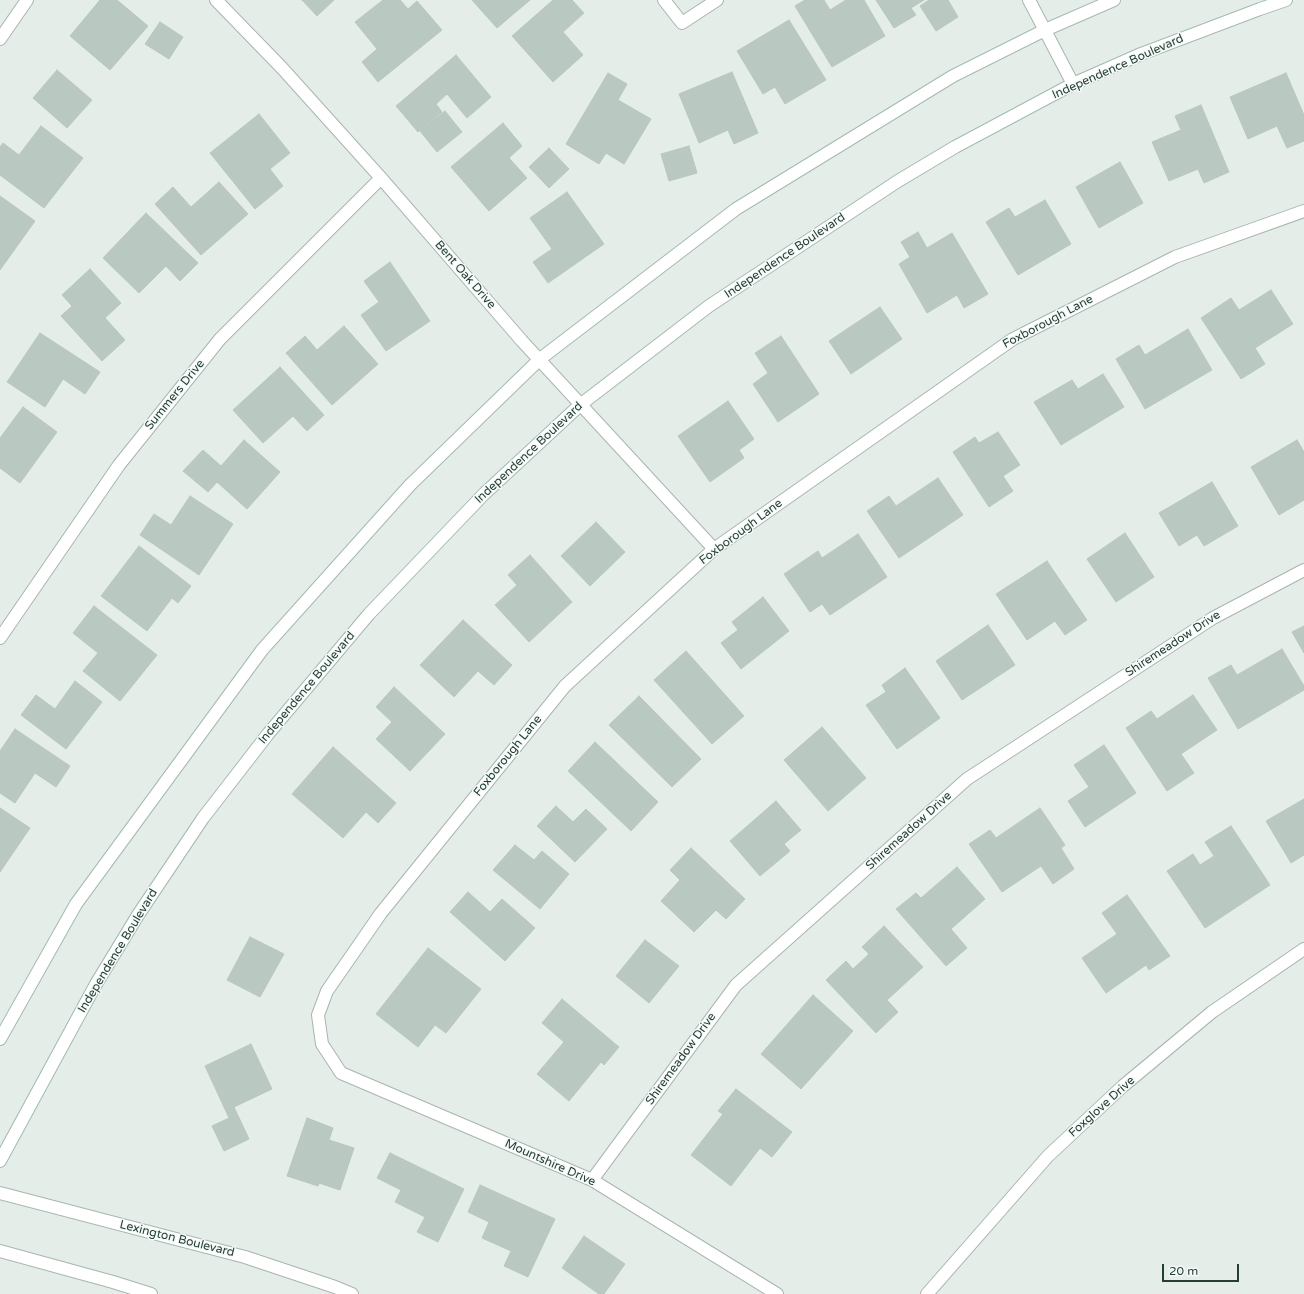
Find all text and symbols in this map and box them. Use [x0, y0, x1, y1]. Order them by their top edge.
street label: Independence Boulevard [1050, 32, 1186, 102]
street label: Independence Boulevard [722, 210, 848, 302]
street label: Bent Oak Drive [432, 238, 498, 312]
street label: Foxborough Lane [1000, 292, 1096, 352]
street label: Summers Drive [142, 357, 208, 433]
street label: Independence Boulevard [472, 399, 586, 507]
street label: Foxborough Lane [697, 496, 785, 568]
street label: Shiremeadow Drive [1123, 608, 1223, 680]
street label: Independence Boulevard [256, 629, 358, 747]
street label: Foxborough Lane [471, 713, 545, 799]
street label: Shiremeadow Drive [863, 789, 955, 873]
street label: Independence Boulevard [75, 886, 161, 1016]
street label: Shiremeadow Drive [643, 1010, 719, 1108]
street label: Foxglove Drive [1066, 1074, 1138, 1140]
street label: Mountshire Drive [502, 1137, 598, 1189]
street label: Lexington Boulevard [118, 1218, 236, 1260]
scale bar [1164, 1256, 1241, 1282]
text: 20 m [1169, 1264, 1198, 1278]

